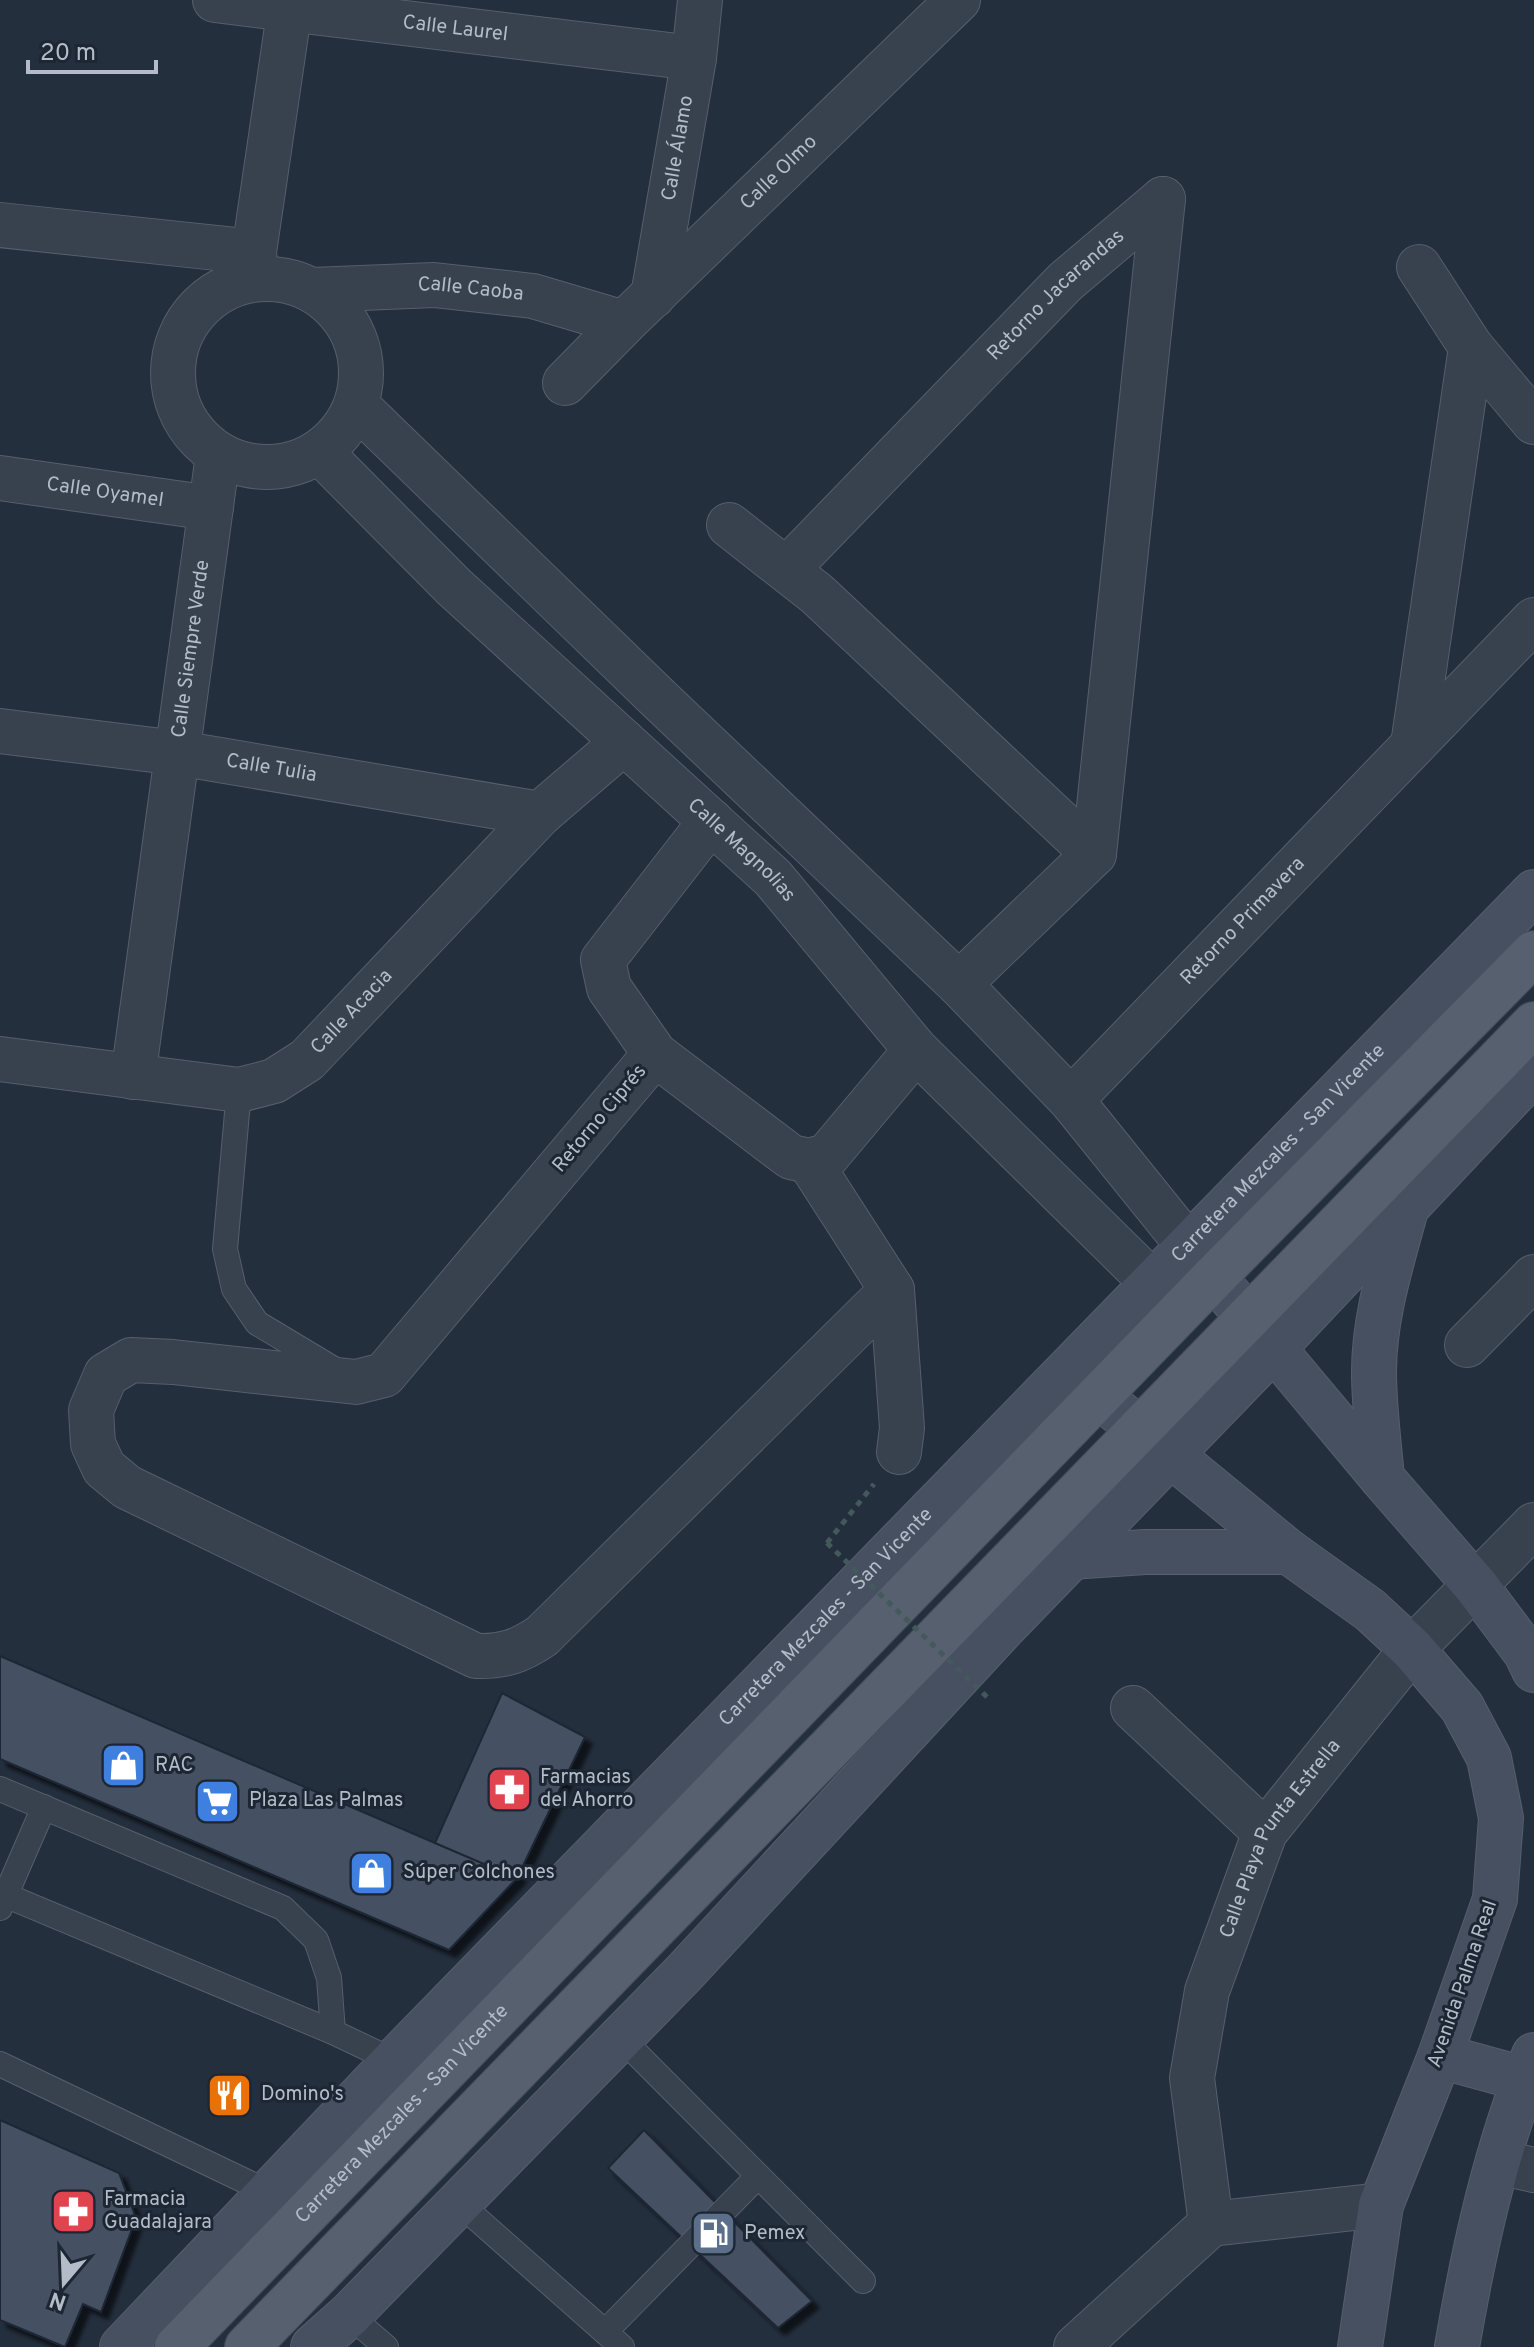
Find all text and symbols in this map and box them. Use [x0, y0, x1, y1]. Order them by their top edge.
street label: Calle Laurel [401, 10, 509, 48]
scale bar [28, 24, 156, 74]
text: 20 m [40, 39, 96, 69]
street label: Calle Álamo [657, 93, 700, 203]
street label: Calle Olmo [735, 130, 823, 216]
street label: Retorno Jacarandas [982, 224, 1130, 367]
street label: Calle Caoba [417, 272, 525, 308]
street label: Calle Oyamel [45, 472, 165, 514]
street label: Calle Siempre Verde [166, 558, 217, 740]
street label: Calle Tulia [224, 748, 319, 789]
street label: Calle Magnolias [681, 793, 801, 908]
street label: Retorno Primavera [1175, 852, 1311, 991]
street label: Calle Acacia [306, 964, 399, 1061]
street label: Carretera Mezcales - San Vicente [1166, 1039, 1391, 1269]
street label: Retorno Ciprés [547, 1059, 653, 1179]
street label: Carretera Mezcales - San Vicente [714, 1503, 939, 1733]
street label: Calle Playa Punta Estrella [1214, 1734, 1347, 1942]
shop icon: RAC [100, 1742, 148, 1790]
place label: RAC [155, 1753, 193, 1779]
place label: Farmacias del Ahorro [540, 1765, 633, 1814]
pharmacy icon: Farmacias del Ahorro [485, 1766, 533, 1814]
supermarket icon: Plaza Las Palmas [194, 1777, 242, 1825]
place label: Plaza Las Palmas [249, 1788, 403, 1814]
shop icon: Súper Colchones [348, 1849, 396, 1897]
place label: Súper Colchones [403, 1860, 555, 1886]
street label: Avenida Palma Real [1422, 1897, 1504, 2071]
street label: Carretera Mezcales - San Vicente [290, 1999, 515, 2230]
restaurant icon: Domino's [206, 2071, 254, 2119]
place label: Domino's [261, 2082, 344, 2108]
place label: Farmacia Guadalajara [104, 2187, 212, 2236]
pharmacy icon: Farmacia Guadalajara [49, 2188, 97, 2236]
fuel station icon: Pemex [689, 2210, 737, 2258]
place label: Pemex [744, 2221, 805, 2247]
north arrow [24, 2243, 104, 2323]
text: N [46, 2284, 70, 2315]

